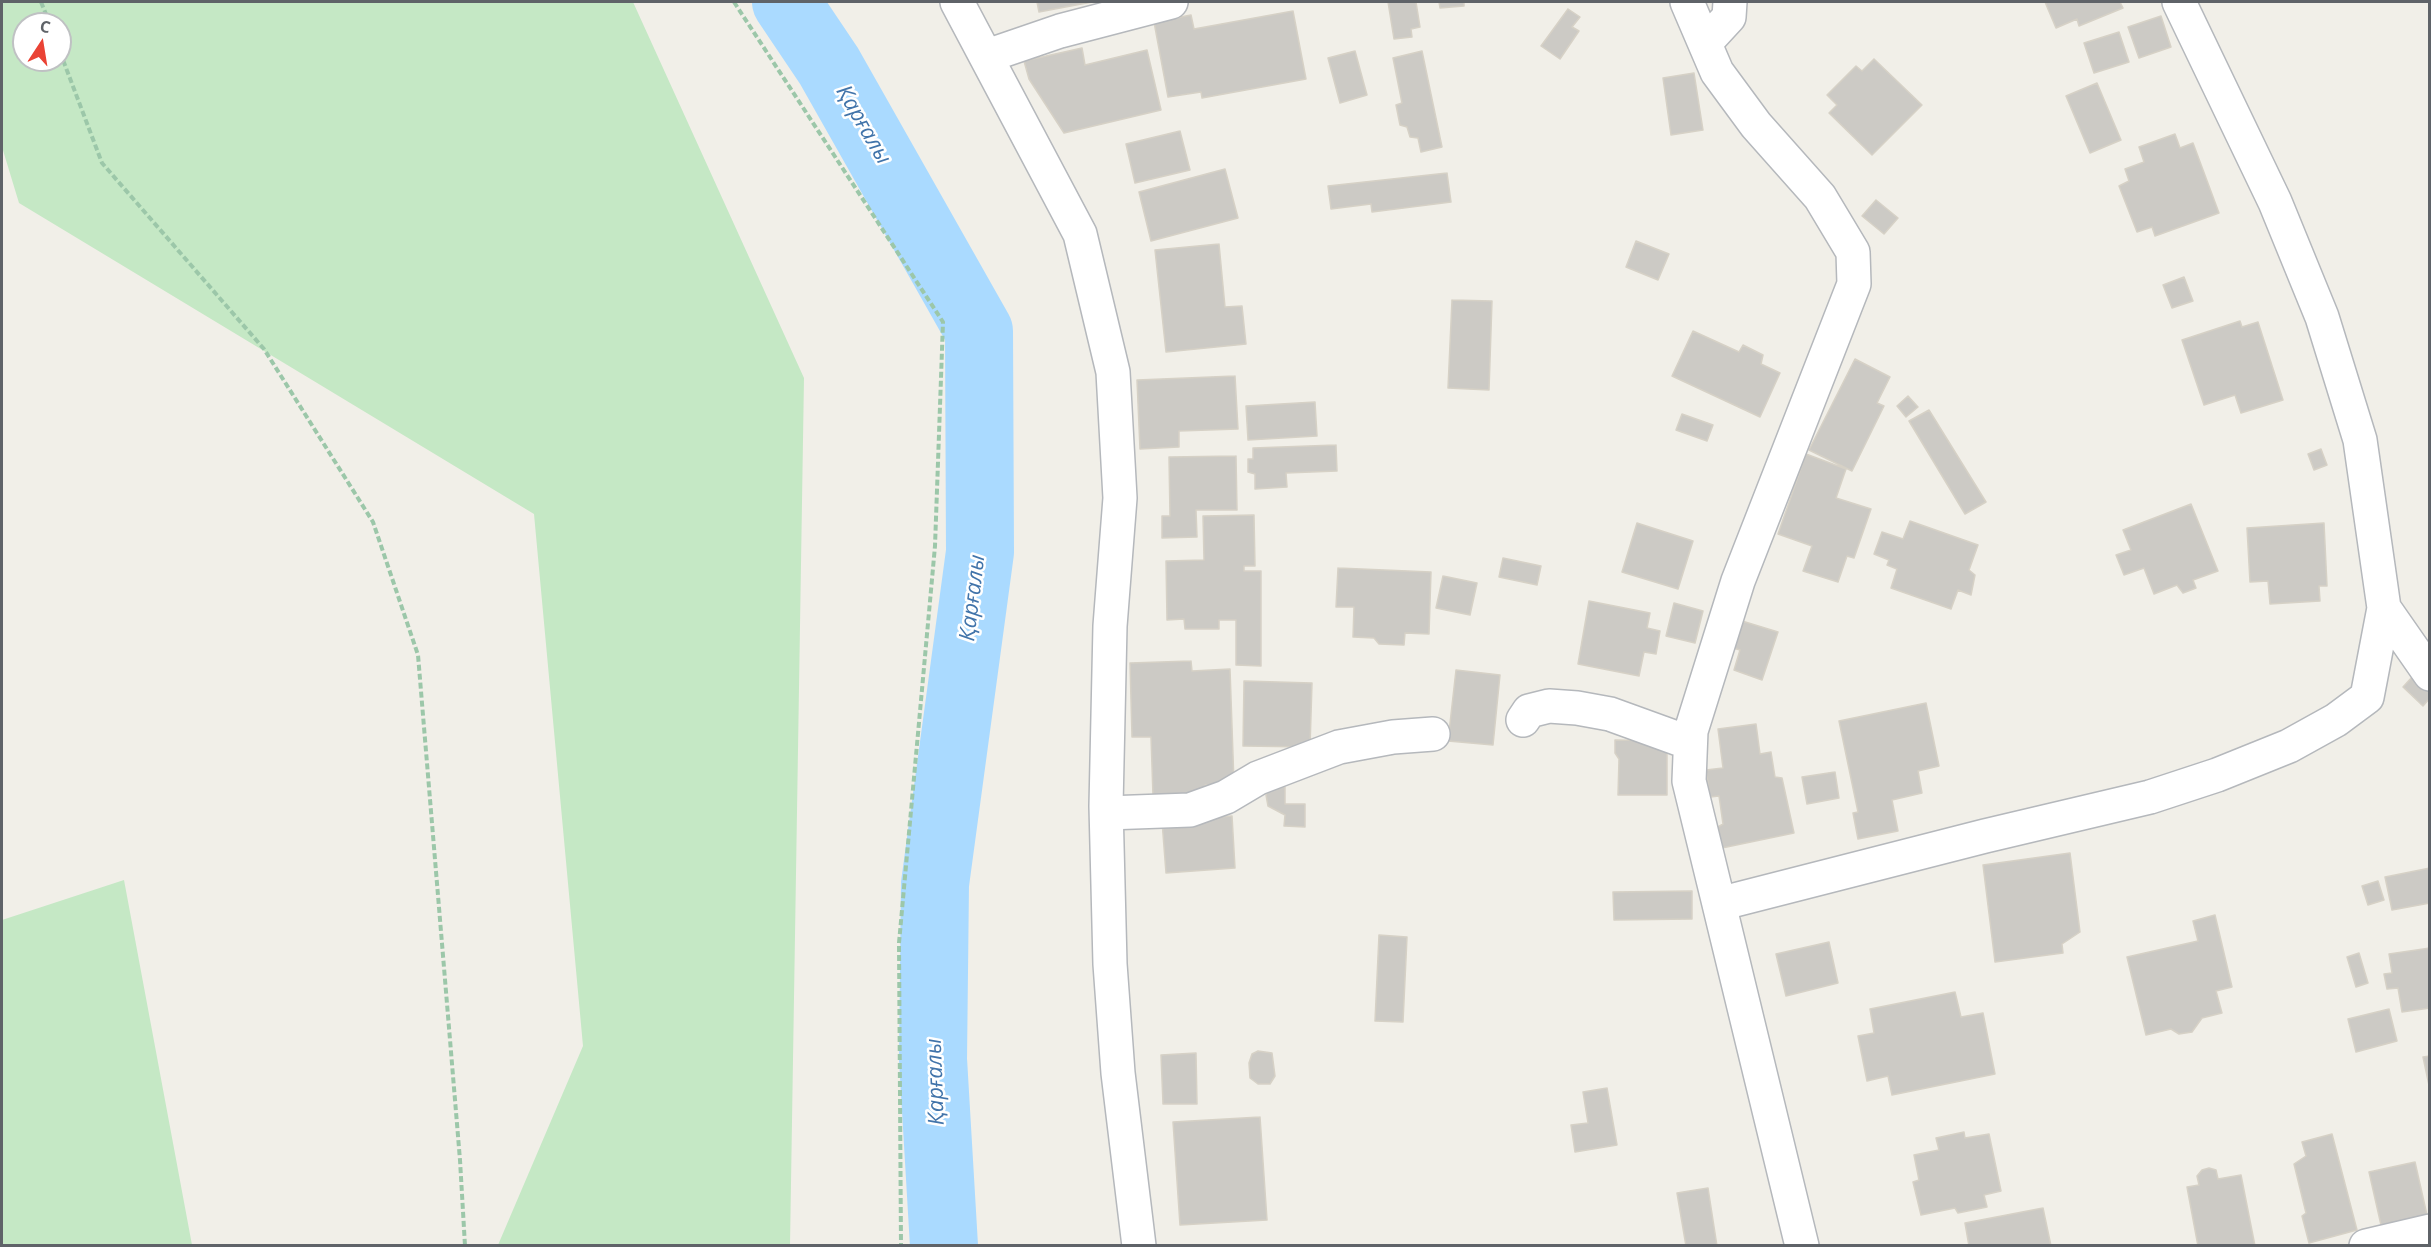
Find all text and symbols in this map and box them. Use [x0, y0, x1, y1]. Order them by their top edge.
north arrow [12, 12, 72, 72]
text: С [38, 15, 53, 38]
water label: Қарғалы [830, 81, 896, 169]
water label: Қарғалы [955, 553, 991, 643]
water label: Қарғалы [921, 1038, 951, 1126]

